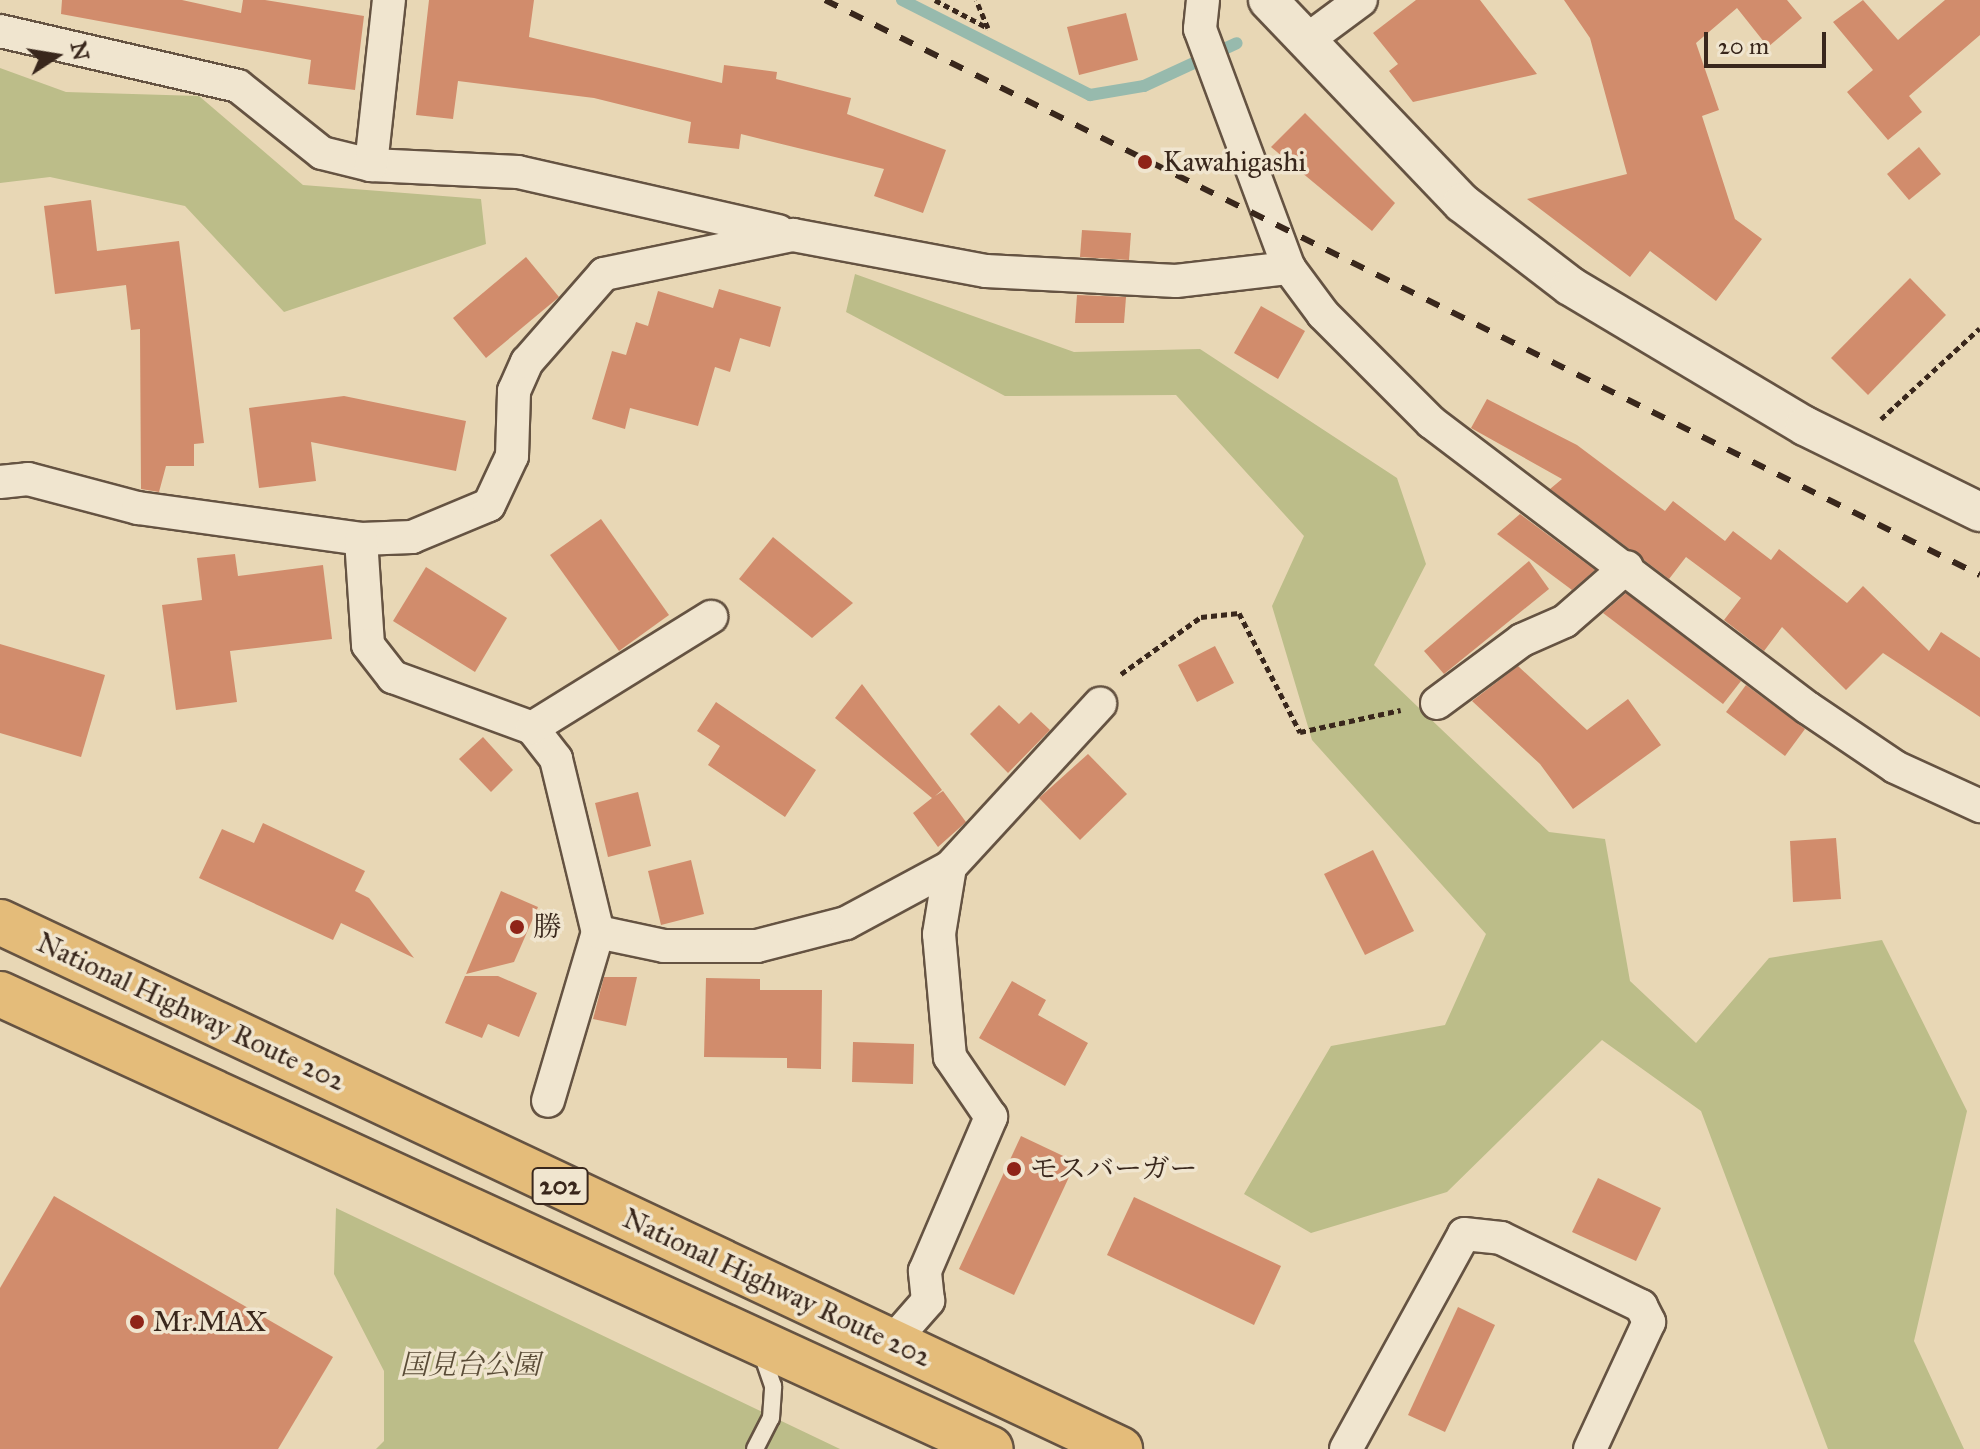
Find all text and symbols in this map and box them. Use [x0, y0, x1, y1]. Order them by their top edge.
north arrow [16, 16, 96, 96]
scale bar [1708, 16, 1830, 66]
text: 20 m [1718, 31, 1769, 61]
text: N [65, 39, 95, 63]
place label: Kawahigashi [1163, 145, 1306, 179]
marker: Kawahigashi [1134, 151, 1156, 173]
place label: 勝 [533, 910, 561, 944]
marker: 勝 [508, 918, 526, 936]
street label: National Highway Route 202 [31, 926, 351, 1098]
place label: モスバーガー [1030, 1152, 1198, 1186]
marker: モスバーガー [1005, 1160, 1023, 1178]
road number: 202 [530, 1164, 590, 1208]
street label: National Highway Route 202 [617, 1202, 937, 1374]
place label: Mr.MAX [153, 1305, 267, 1339]
marker: Mr.MAX [128, 1313, 146, 1331]
park label: 国見台公園 [400, 1348, 540, 1382]

